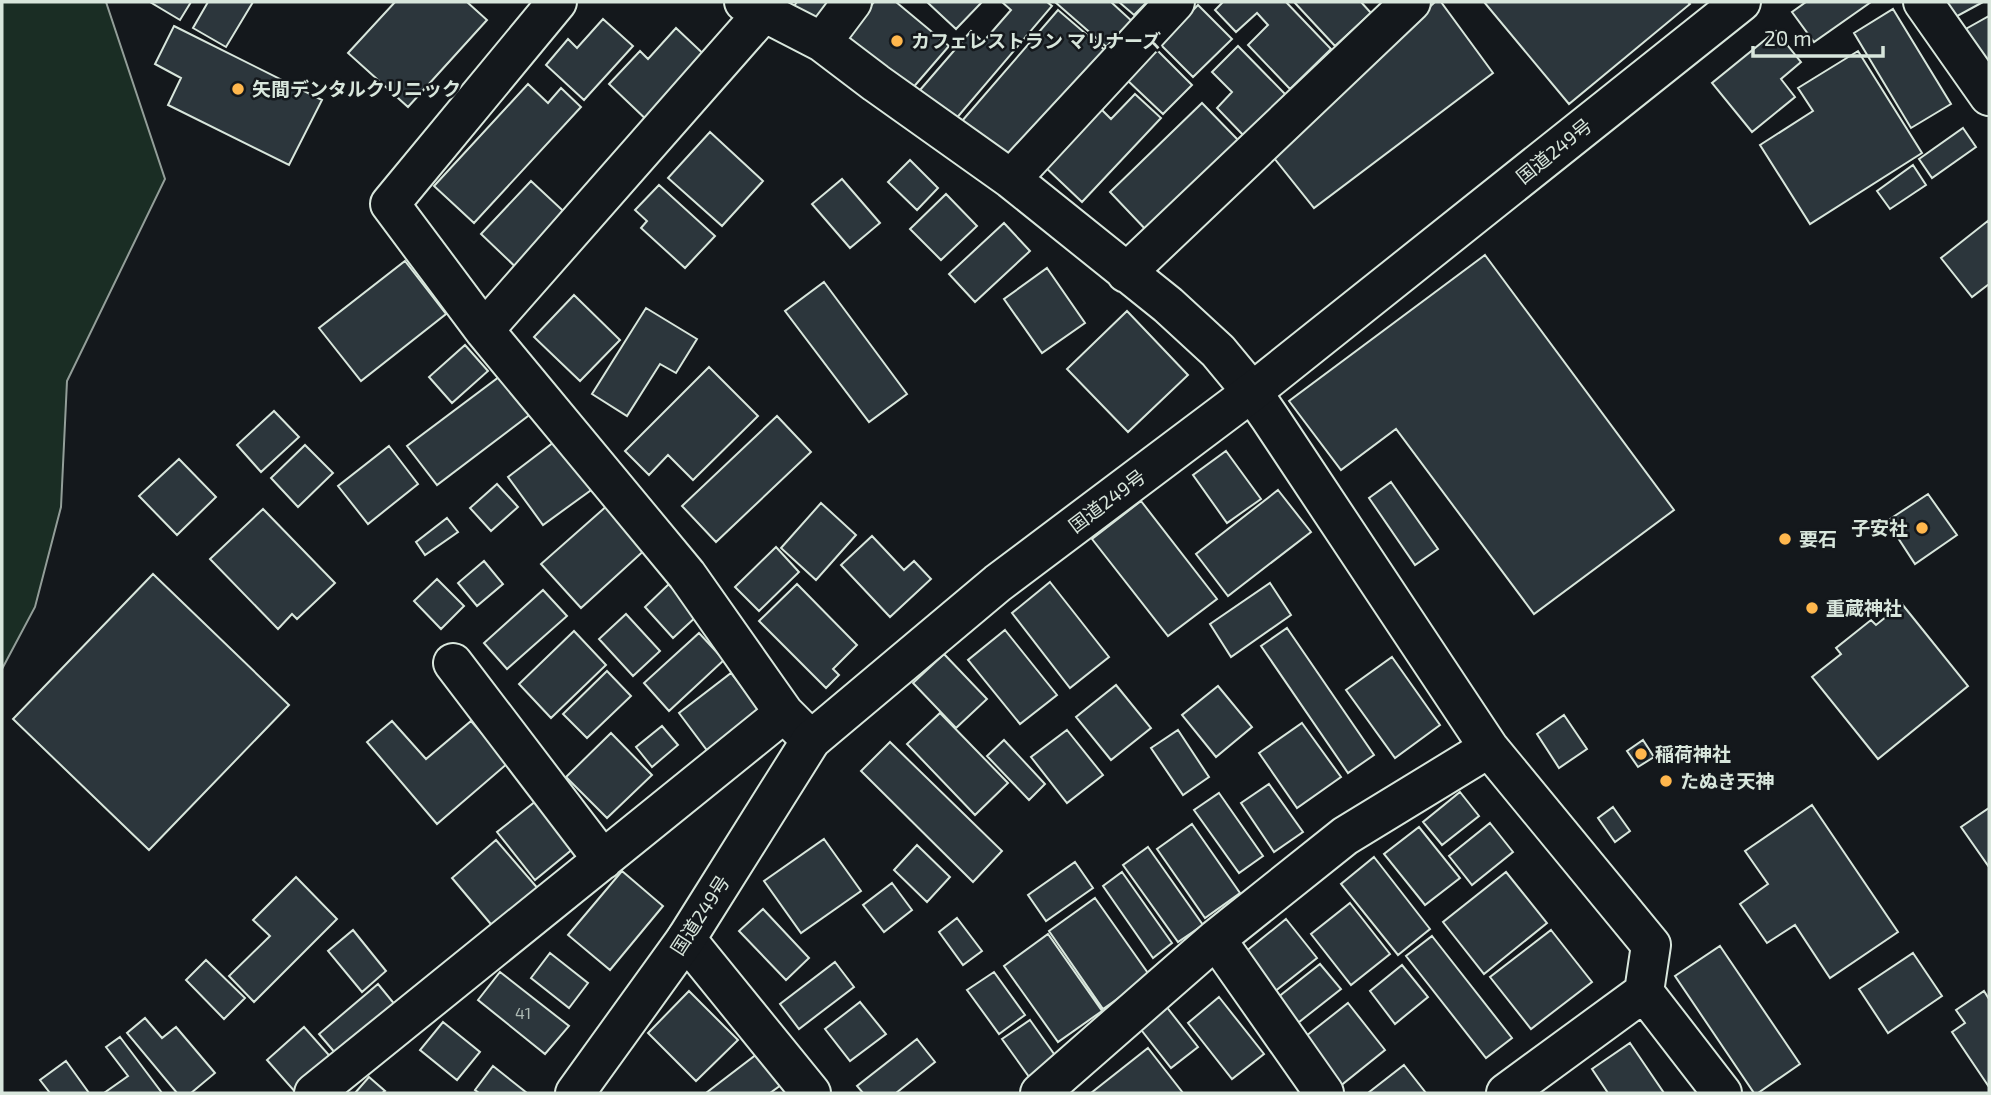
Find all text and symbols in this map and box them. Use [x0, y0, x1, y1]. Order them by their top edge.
scale bar [1753, 14, 1882, 58]
text: 20 m [1764, 25, 1812, 50]
place label: カフェレストラン マリナーズ [911, 29, 1161, 52]
marker: カフェレストラン マリナーズ [889, 33, 905, 49]
place label: 矢間デンタルクリニック [252, 77, 461, 100]
marker: 矢間デンタルクリニック [230, 81, 246, 97]
street label: 国道249号 [1511, 113, 1596, 188]
street label: 国道249号 [1064, 464, 1150, 537]
place label: 子安社 [1851, 516, 1908, 539]
marker: 子安社 [1914, 520, 1930, 536]
place label: 要石 [1799, 527, 1837, 550]
marker: 要石 [1777, 531, 1793, 547]
place label: 重蔵神社 [1826, 596, 1902, 619]
marker: 重蔵神社 [1804, 600, 1820, 616]
place label: 稲荷神社 [1655, 742, 1731, 765]
marker: 稲荷神社 [1633, 746, 1649, 762]
place label: たぬき天神 [1680, 769, 1775, 792]
marker: たぬき天神 [1658, 773, 1674, 789]
street label: 国道249号 [665, 871, 734, 959]
house number: 41 [515, 1003, 531, 1022]

